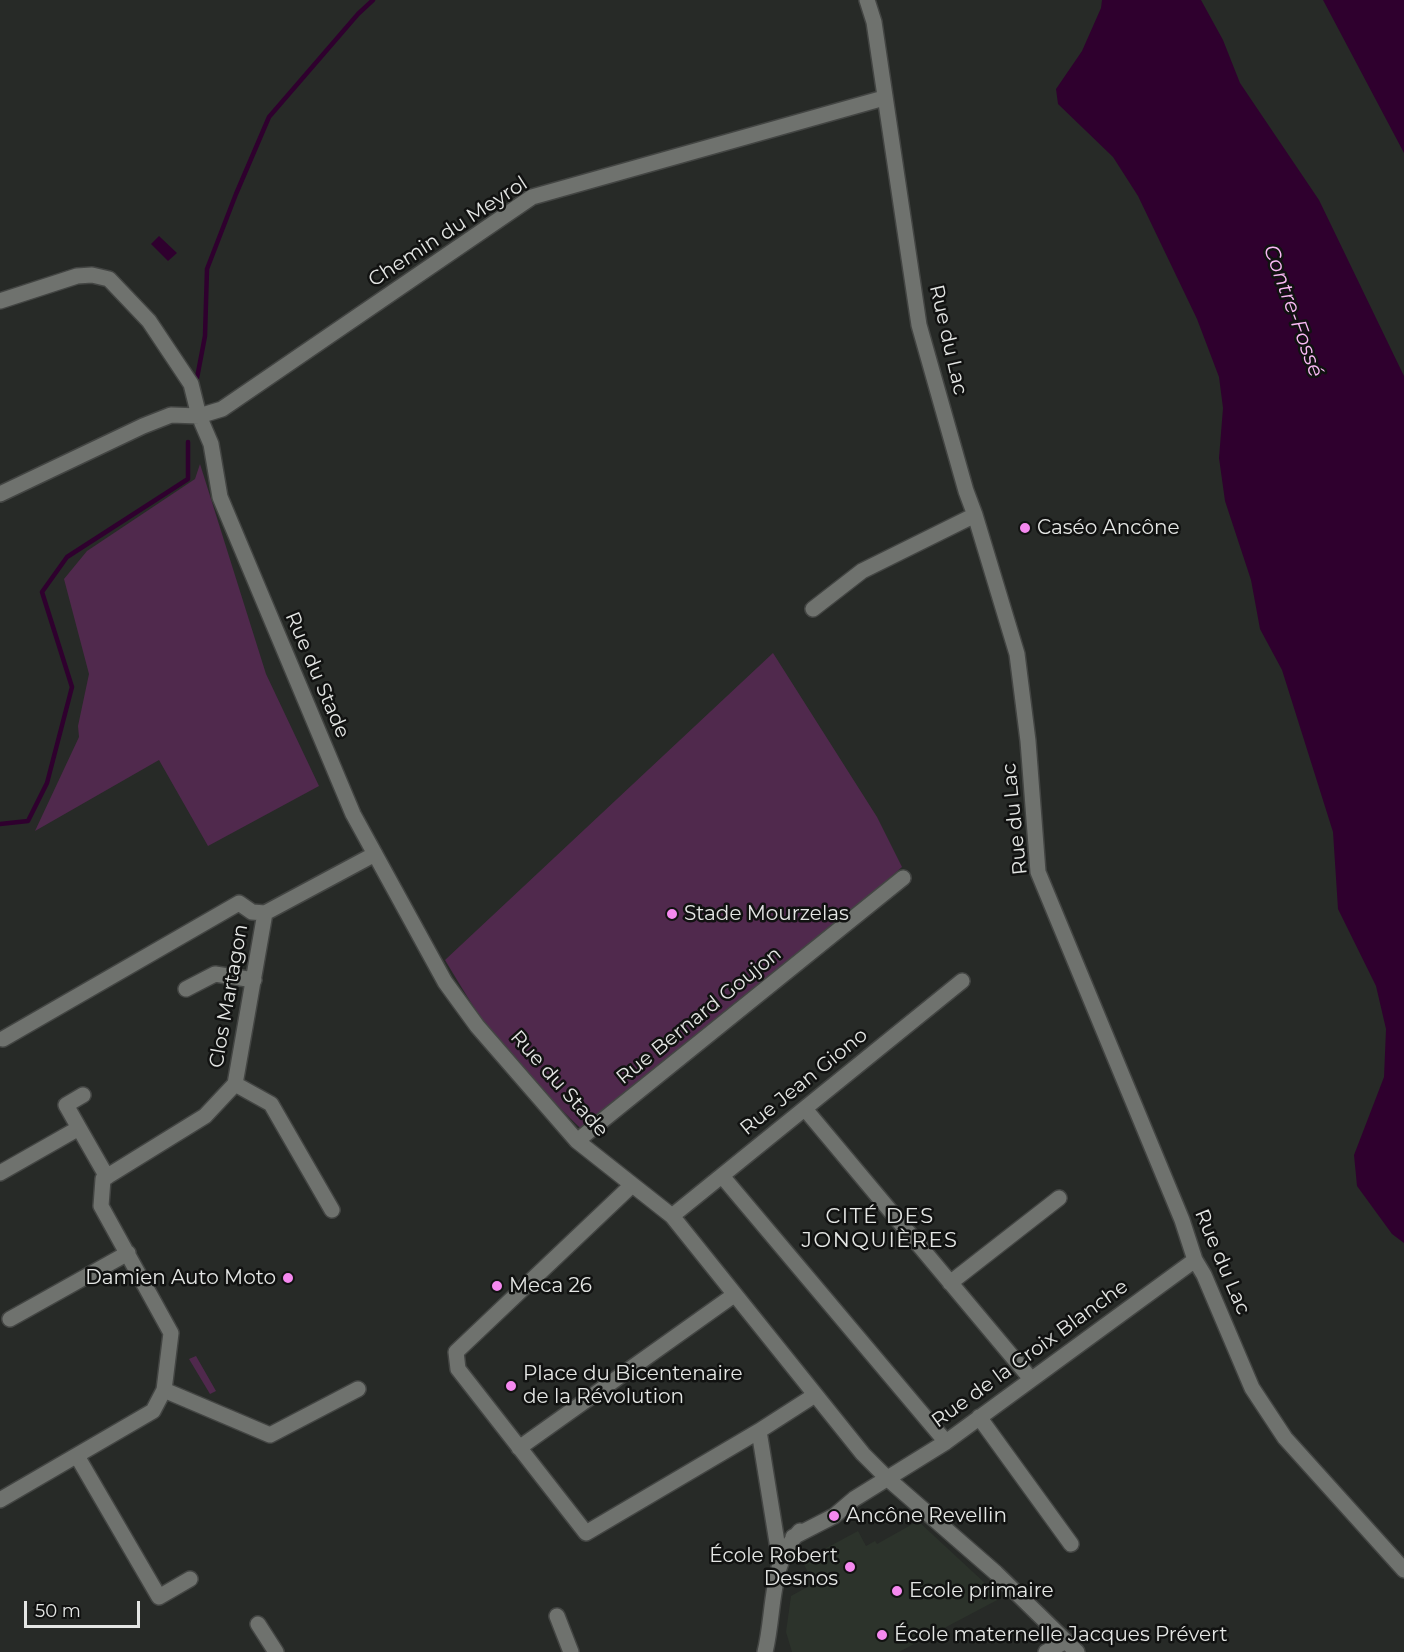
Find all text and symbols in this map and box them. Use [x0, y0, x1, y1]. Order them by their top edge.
street label: Chemin du Meyrol [364, 172, 532, 292]
water label: Contre-Fossé [1257, 241, 1329, 381]
street label: Rue du Lac [924, 283, 972, 397]
place label: Caséo Ancône [1037, 516, 1180, 540]
marker: Caséo Ancône [1018, 521, 1032, 535]
street label: Rue du Stade [280, 608, 354, 742]
street label: Rue du Lac [997, 762, 1033, 876]
place label: Stade Mourzelas [684, 902, 849, 926]
marker: Stade Mourzelas [665, 907, 679, 921]
street label: Clos Martagon [205, 922, 253, 1070]
street label: Rue Bernard Goujon [612, 942, 786, 1090]
street label: Rue Jean Giono [735, 1023, 873, 1141]
street label: Rue du Stade [505, 1026, 613, 1142]
district label: CITÉ DES JONQUIÈRES [801, 1204, 959, 1254]
street label: Rue du Lac [1189, 1206, 1255, 1318]
place label: Damien Auto Moto [85, 1266, 276, 1290]
marker: Damien Auto Moto [281, 1271, 295, 1285]
place label: Meca 26 [509, 1274, 592, 1298]
street label: Rue de la Croix Blanche [927, 1275, 1133, 1433]
marker: Meca 26 [490, 1279, 504, 1293]
place label: Place du Bicentenaire de la Révolution [523, 1362, 743, 1409]
marker: Place du Bicentenaire de la Révolution [504, 1379, 518, 1393]
place label: Ancône Revellin [846, 1504, 1007, 1528]
marker: Ancône Revellin [827, 1509, 841, 1523]
place label: École Robert Desnos [709, 1544, 838, 1591]
marker: École Robert Desnos [843, 1560, 857, 1574]
place label: Ecole primaire [909, 1579, 1054, 1603]
marker: Ecole primaire [890, 1584, 904, 1598]
scale bar [27, 1589, 142, 1627]
text: 50 m [35, 1600, 81, 1622]
place label: École maternelle Jacques Prévert [894, 1623, 1228, 1647]
marker: École maternelle Jacques Prévert [875, 1628, 889, 1642]

